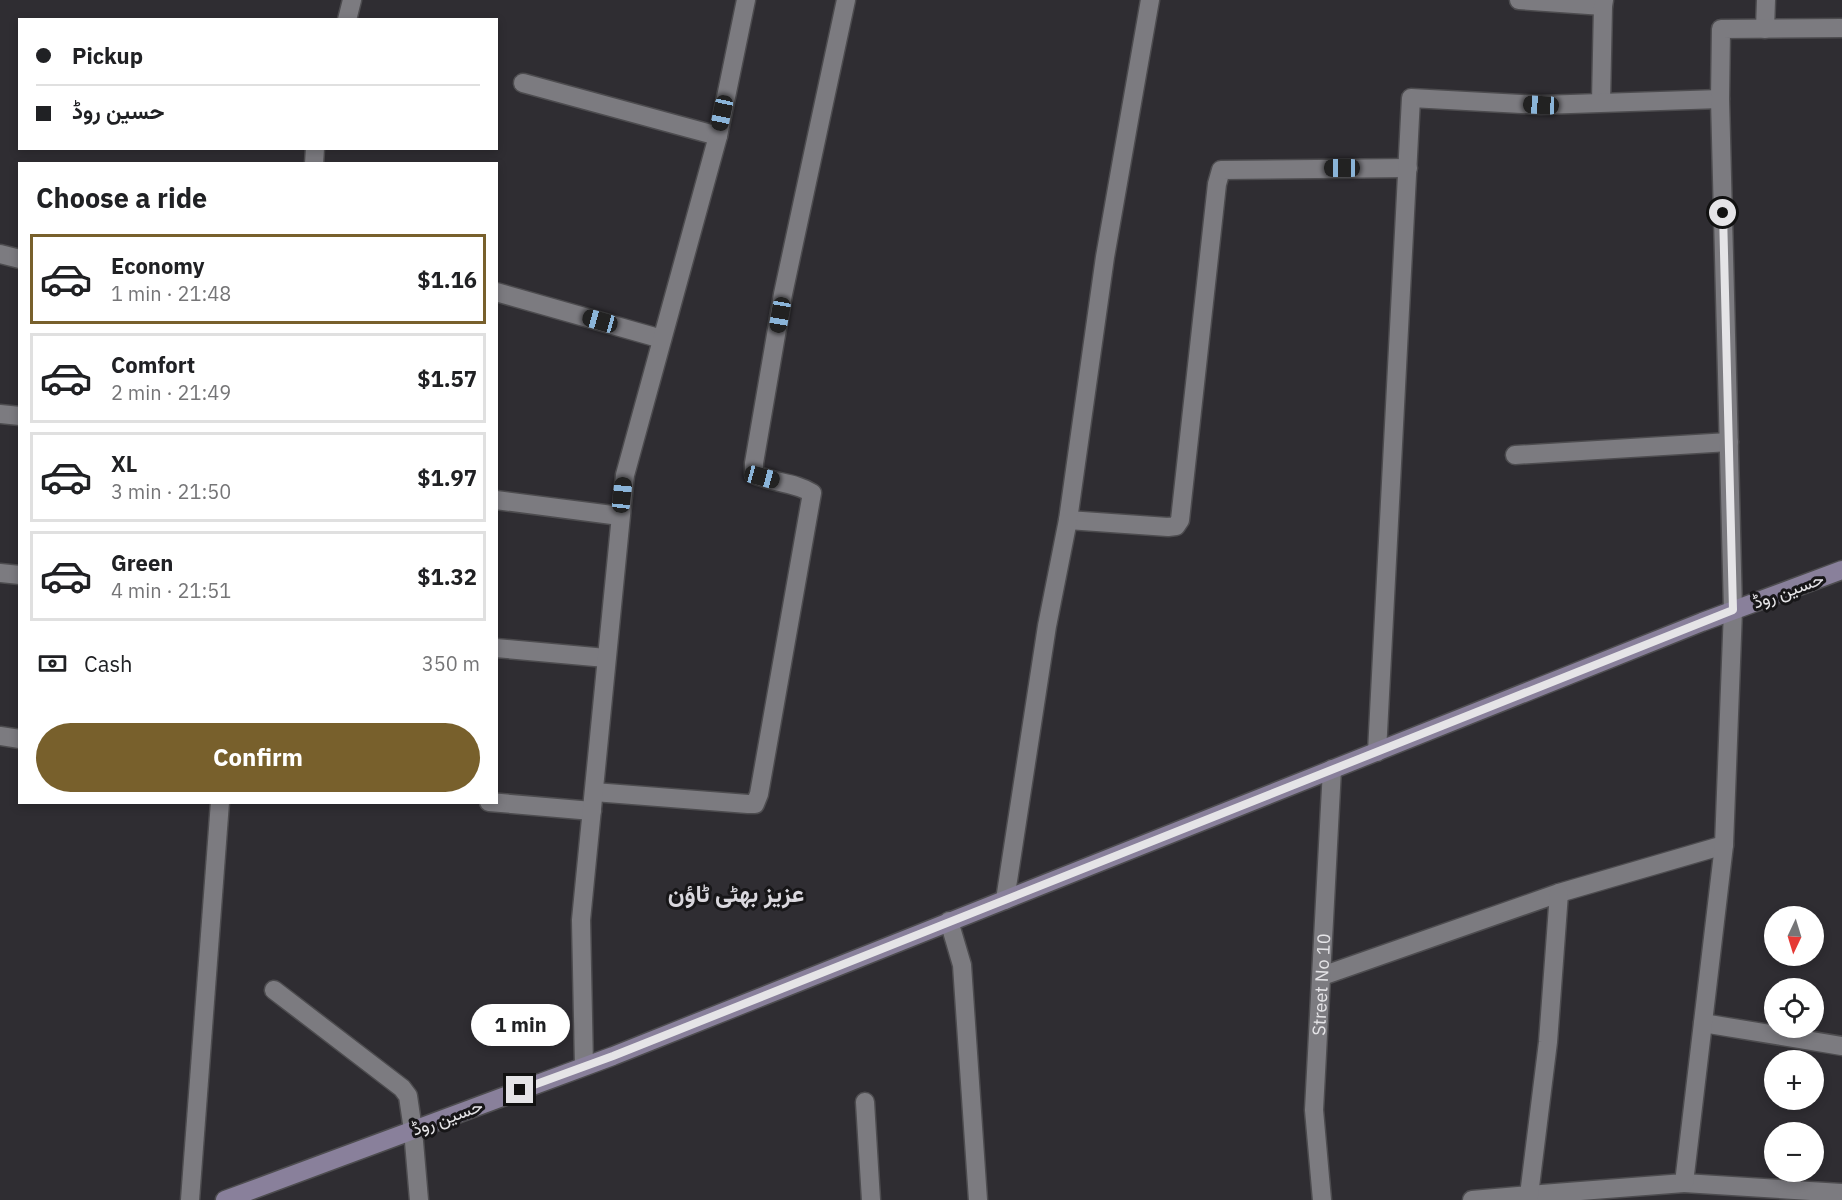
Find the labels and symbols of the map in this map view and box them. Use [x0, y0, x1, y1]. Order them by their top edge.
car [709, 94, 735, 132]
car [1523, 95, 1559, 115]
car [1324, 159, 1360, 177]
route start [1709, 199, 1736, 226]
car [768, 296, 792, 334]
car [580, 307, 620, 335]
car [742, 464, 782, 490]
car [611, 476, 633, 514]
street label: حسین روڈ [1749, 567, 1827, 613]
district label: عزیز بھٹی ٹاؤن [668, 877, 804, 909]
north arrow [1764, 906, 1824, 966]
street label: Street No 10 [1306, 933, 1335, 1036]
callout: 1 min [470, 1003, 570, 1045]
route end [506, 1076, 533, 1103]
street label: حسین روڈ [408, 1094, 486, 1140]

